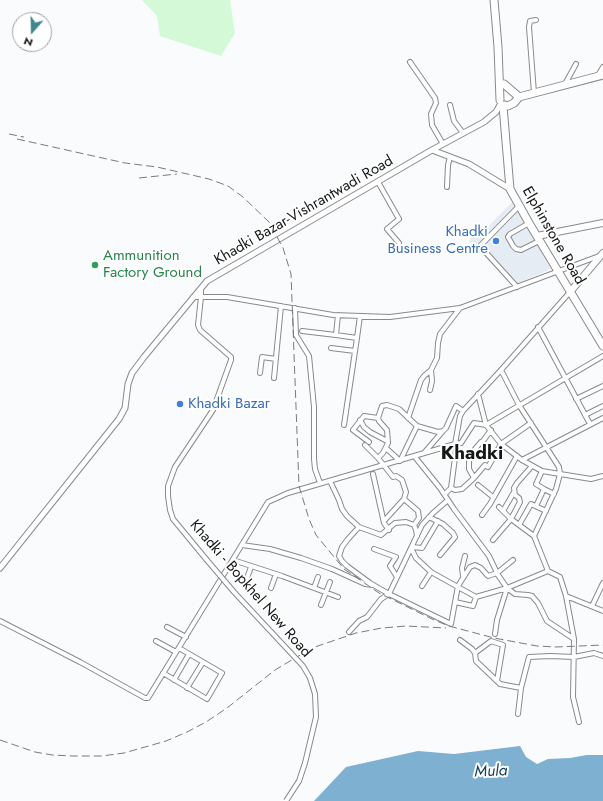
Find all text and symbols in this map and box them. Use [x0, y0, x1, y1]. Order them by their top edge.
north arrow [12, 12, 52, 52]
text: N [21, 33, 35, 51]
street label: Khadki Bazar-Vishrantwadi Road [211, 152, 397, 270]
street label: Elphinstone Road [518, 184, 588, 288]
place label: Khadki Business Centre [388, 223, 488, 258]
marker: Khadki Business Centre [491, 236, 501, 246]
place label: Ammunition Factory Ground [103, 247, 202, 282]
marker: Ammunition Factory Ground [90, 260, 100, 270]
place label: Khadki Bazar [188, 395, 270, 413]
marker: Khadki Bazar [175, 399, 185, 409]
district label: Khadki [441, 443, 503, 465]
street label: Khadki - Bopkhel New Road [185, 517, 315, 661]
water label: Mula [474, 762, 508, 782]

